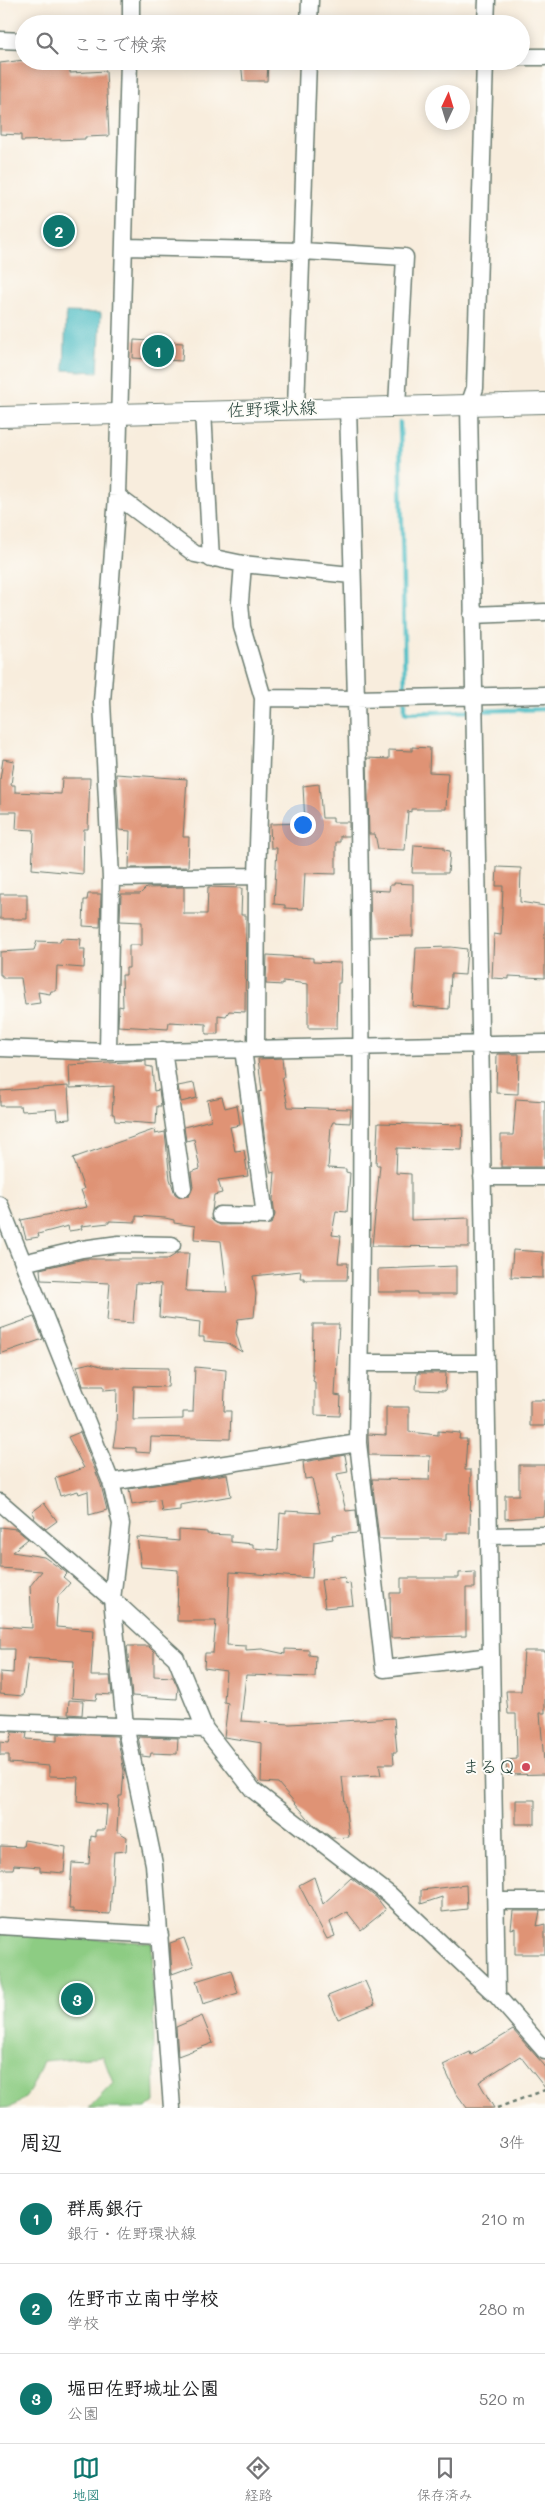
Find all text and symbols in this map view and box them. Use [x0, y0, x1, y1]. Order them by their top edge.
search box [15, 15, 530, 70]
icon: search [33, 29, 61, 57]
text: ここで検索 [73, 31, 168, 56]
north arrow [425, 85, 470, 130]
pin: 2 [43, 212, 75, 250]
pin: 1 [142, 332, 174, 370]
street label: 佐野環状線 [227, 394, 317, 422]
your location [290, 812, 316, 838]
place label: まるＱ [462, 1754, 516, 1778]
marker: まるＱ [520, 1761, 532, 1773]
pin: 3 [61, 1980, 93, 2018]
text: 周辺 [20, 2128, 62, 2155]
text: 3件 [500, 2131, 525, 2152]
text: 群馬銀行 [67, 2195, 143, 2220]
text: 1 [32, 2208, 40, 2229]
text: 210 m [481, 2208, 525, 2229]
text: 銀行 · 佐野環状線 [67, 2222, 196, 2243]
text: 佐野市立南中学校 [67, 2285, 219, 2310]
text: 2 [32, 2298, 40, 2319]
text: 280 m [479, 2298, 525, 2319]
text: 学校 [67, 2312, 99, 2333]
text: 堀田佐野城址公園 [67, 2375, 219, 2400]
text: 3 [31, 2388, 41, 2409]
text: 520 m [479, 2388, 525, 2409]
text: 公園 [67, 2402, 99, 2423]
tab: 地図 [72, 2454, 100, 2504]
tab: 経路 [244, 2454, 272, 2504]
tab: 保存済み [417, 2454, 473, 2504]

